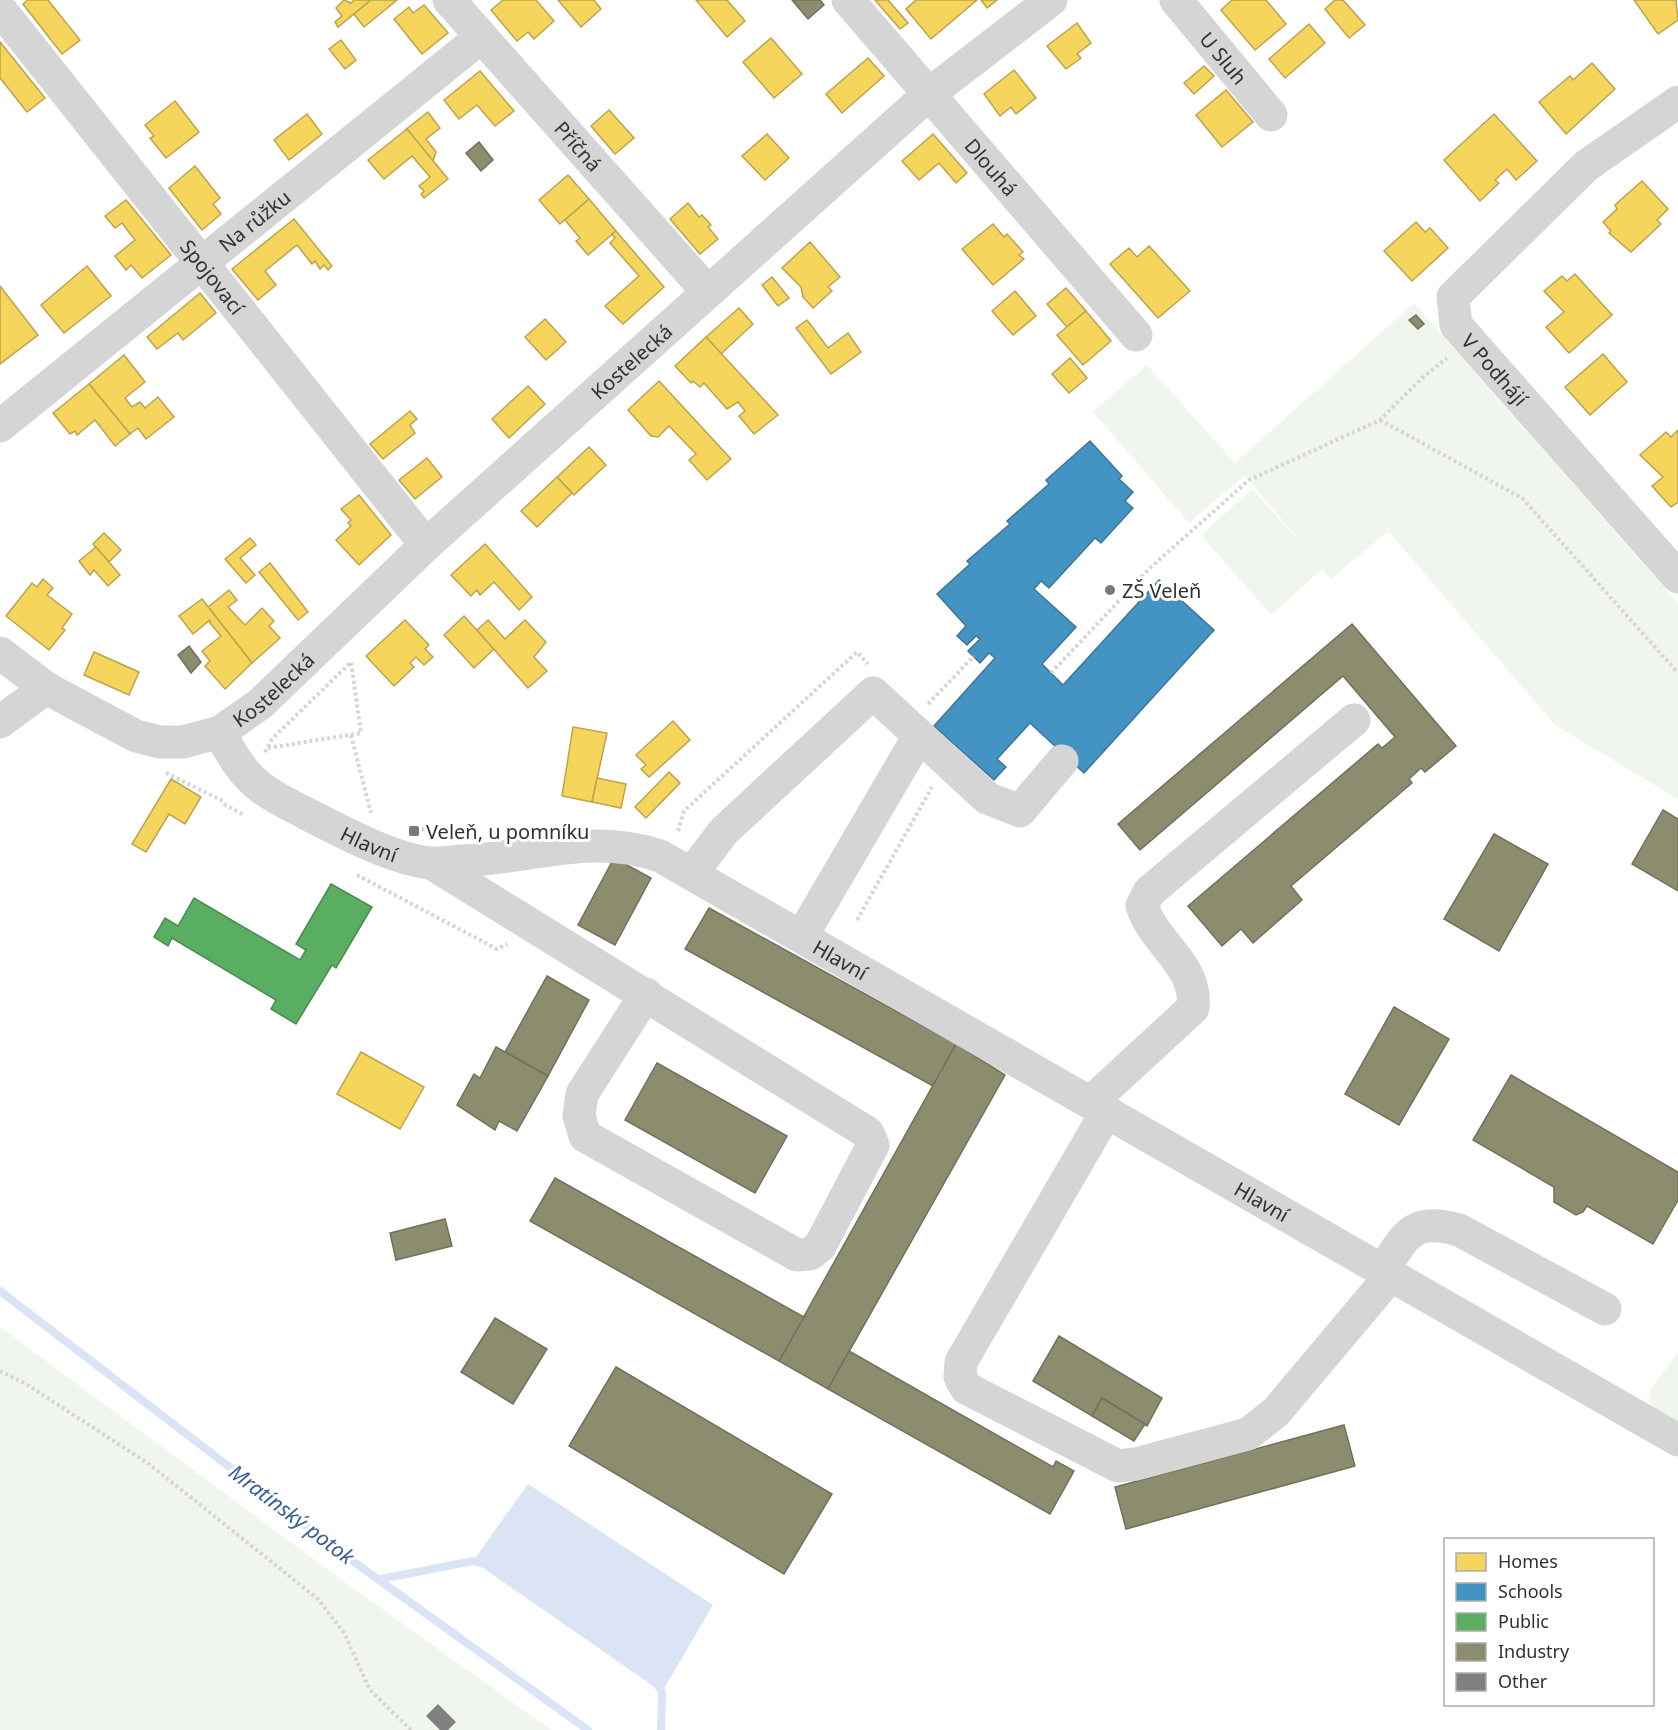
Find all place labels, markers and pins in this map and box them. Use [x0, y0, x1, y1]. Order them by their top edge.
place label: ZŠ Veleň [1122, 577, 1201, 604]
marker: ZŠ Veleň [1103, 583, 1117, 597]
place label: Veleň, u pomníku [426, 818, 589, 845]
marker: Veleň, u pomníku [407, 824, 421, 838]

